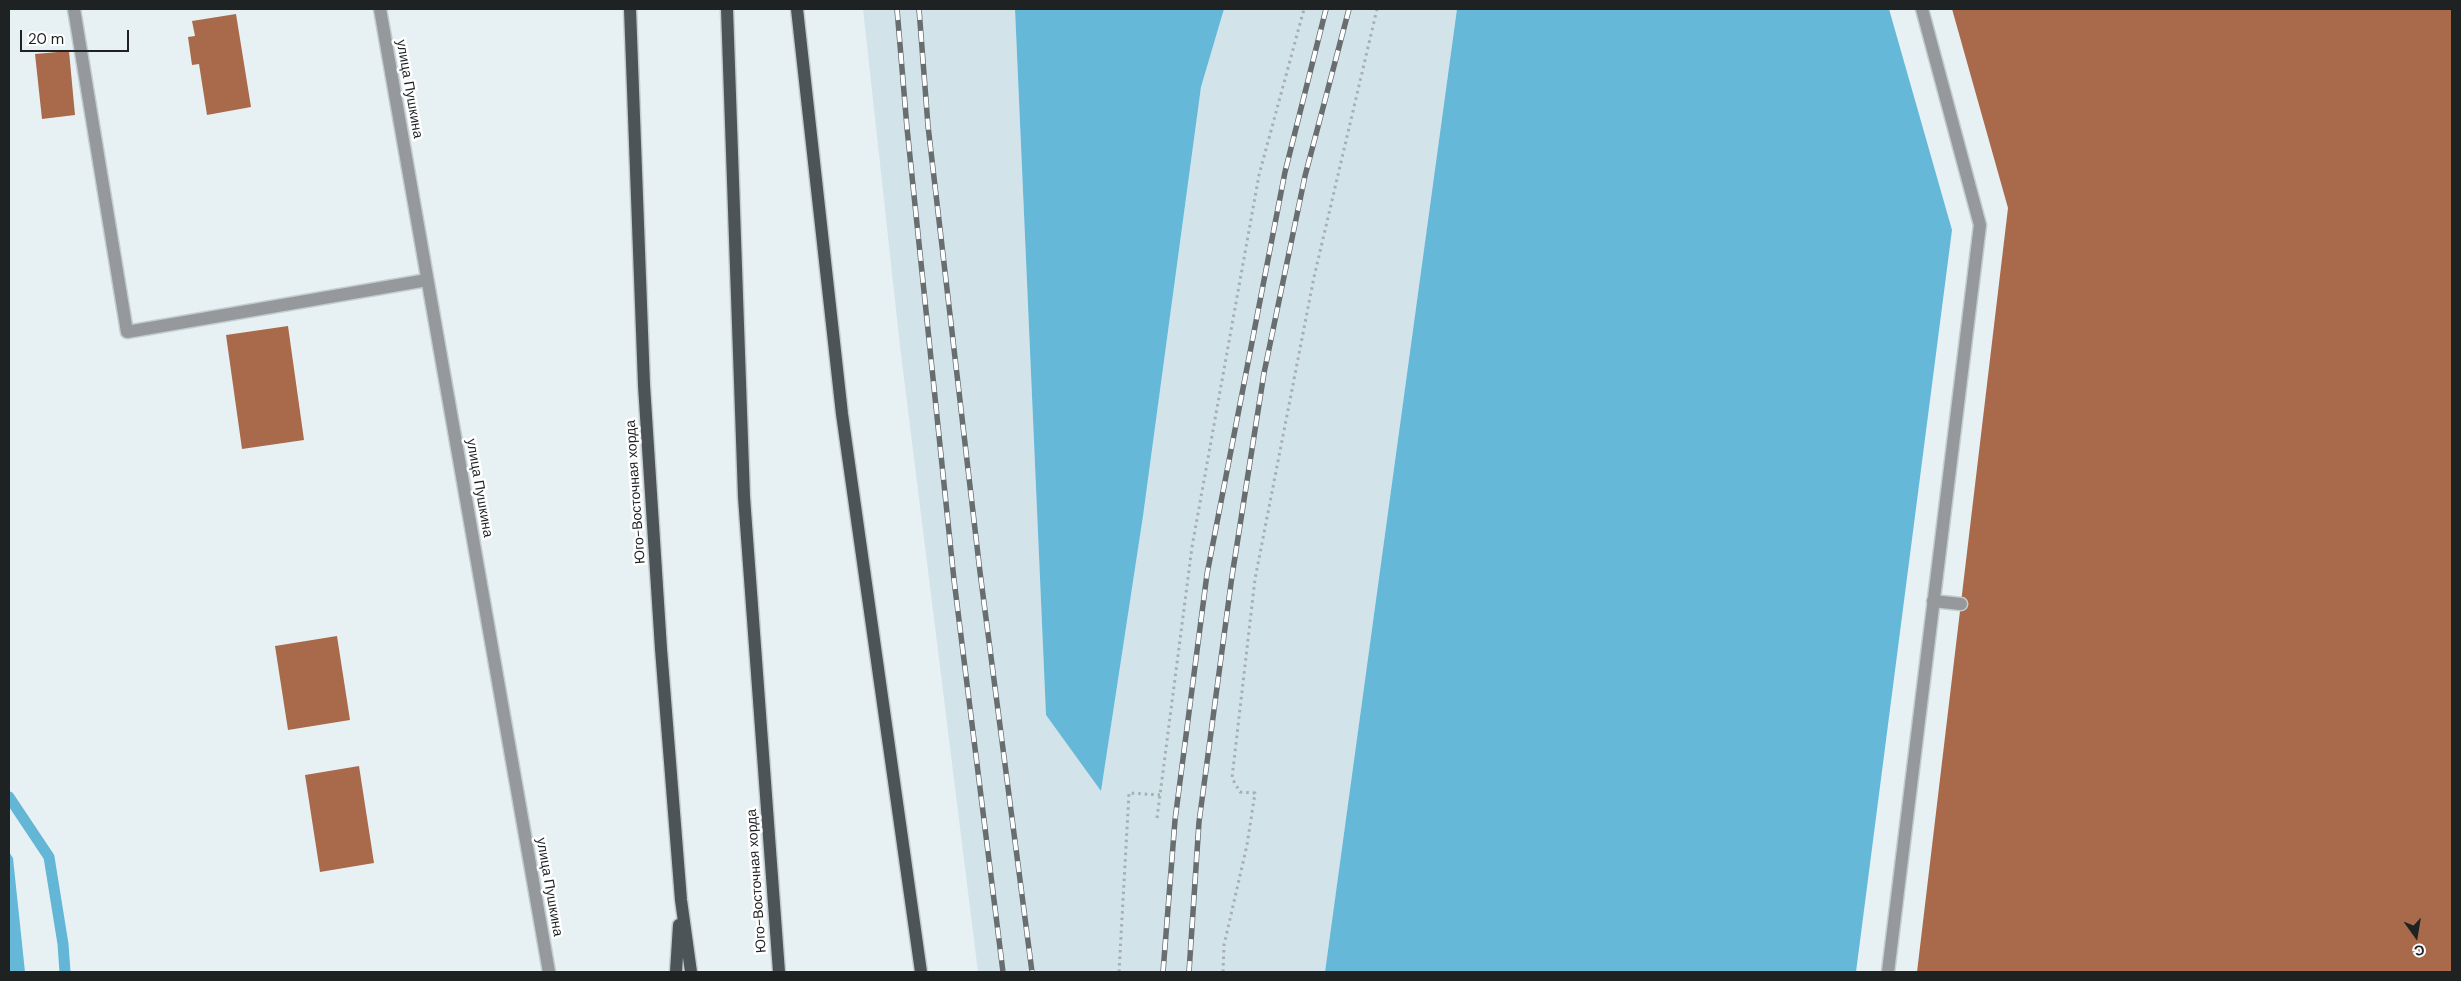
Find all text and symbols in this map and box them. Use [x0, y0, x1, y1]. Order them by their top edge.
scale bar [22, 20, 131, 52]
text: 20 m [28, 29, 64, 49]
street label: улица Пушкина [392, 38, 426, 140]
street label: Юго-Восточная хорда [623, 419, 649, 565]
street label: улица Пушкина [462, 437, 496, 539]
street label: Юго-Восточная хорда [744, 808, 770, 954]
street label: улица Пушкина [532, 836, 566, 938]
north arrow [2391, 911, 2441, 961]
text: С [2412, 941, 2426, 961]

